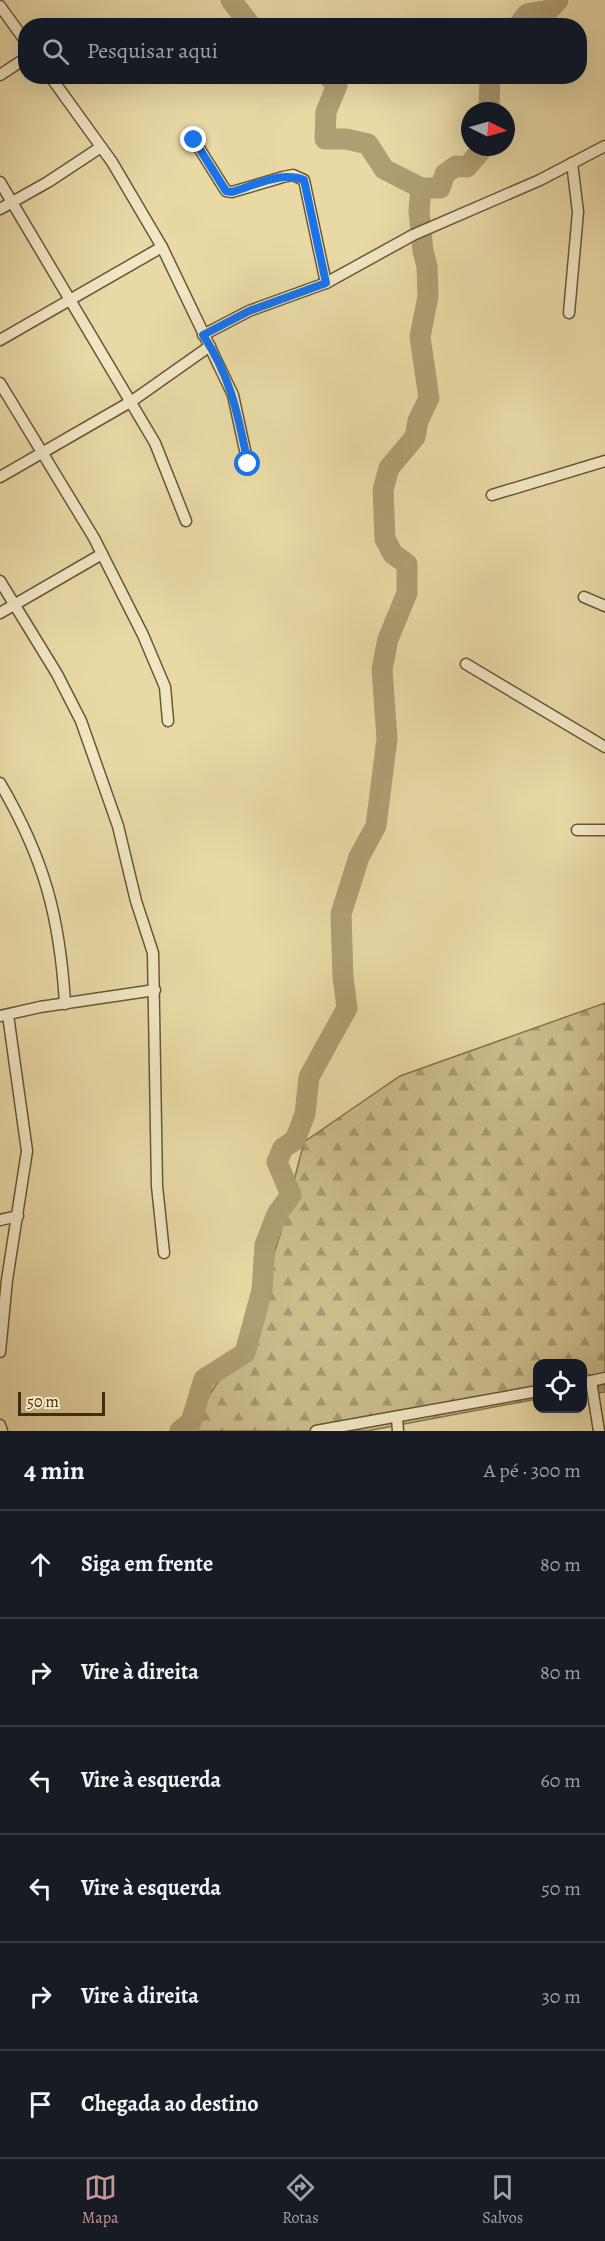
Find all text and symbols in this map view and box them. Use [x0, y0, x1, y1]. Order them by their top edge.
search box [18, 18, 587, 84]
icon: search [39, 35, 72, 68]
text: Pesquisar aqui [87, 36, 218, 66]
north arrow [461, 102, 515, 156]
route end [180, 126, 206, 152]
route start [234, 450, 260, 476]
map controls [533, 1359, 587, 1413]
button: locate [533, 1359, 587, 1413]
scale bar [18, 1389, 105, 1416]
text: 50 m [27, 1391, 59, 1413]
text: 4 min [24, 1453, 85, 1488]
text: A pé · 300 m [484, 1457, 581, 1484]
icon: ahead [24, 1548, 57, 1581]
text: Siga em frente [81, 1549, 213, 1579]
text: 80 m [540, 1551, 581, 1578]
icon: right [24, 1656, 57, 1689]
text: Vire à direita [81, 1657, 199, 1687]
text: 80 m [540, 1659, 581, 1686]
icon: left [24, 1764, 57, 1797]
text: Vire à esquerda [81, 1765, 221, 1795]
text: 60 m [541, 1767, 581, 1794]
icon: left [24, 1872, 57, 1905]
text: Vire à esquerda [81, 1873, 221, 1903]
text: 50 m [541, 1875, 581, 1902]
icon: right [24, 1980, 57, 2013]
text: Vire à direita [81, 1981, 199, 2011]
text: 30 m [541, 1983, 581, 2010]
icon: arrive [24, 2088, 57, 2121]
text: Chegada ao destino [81, 2089, 259, 2119]
tab: Mapa [82, 2171, 119, 2229]
tab: Rotas [282, 2171, 319, 2229]
tab: Salvos [482, 2171, 523, 2229]

